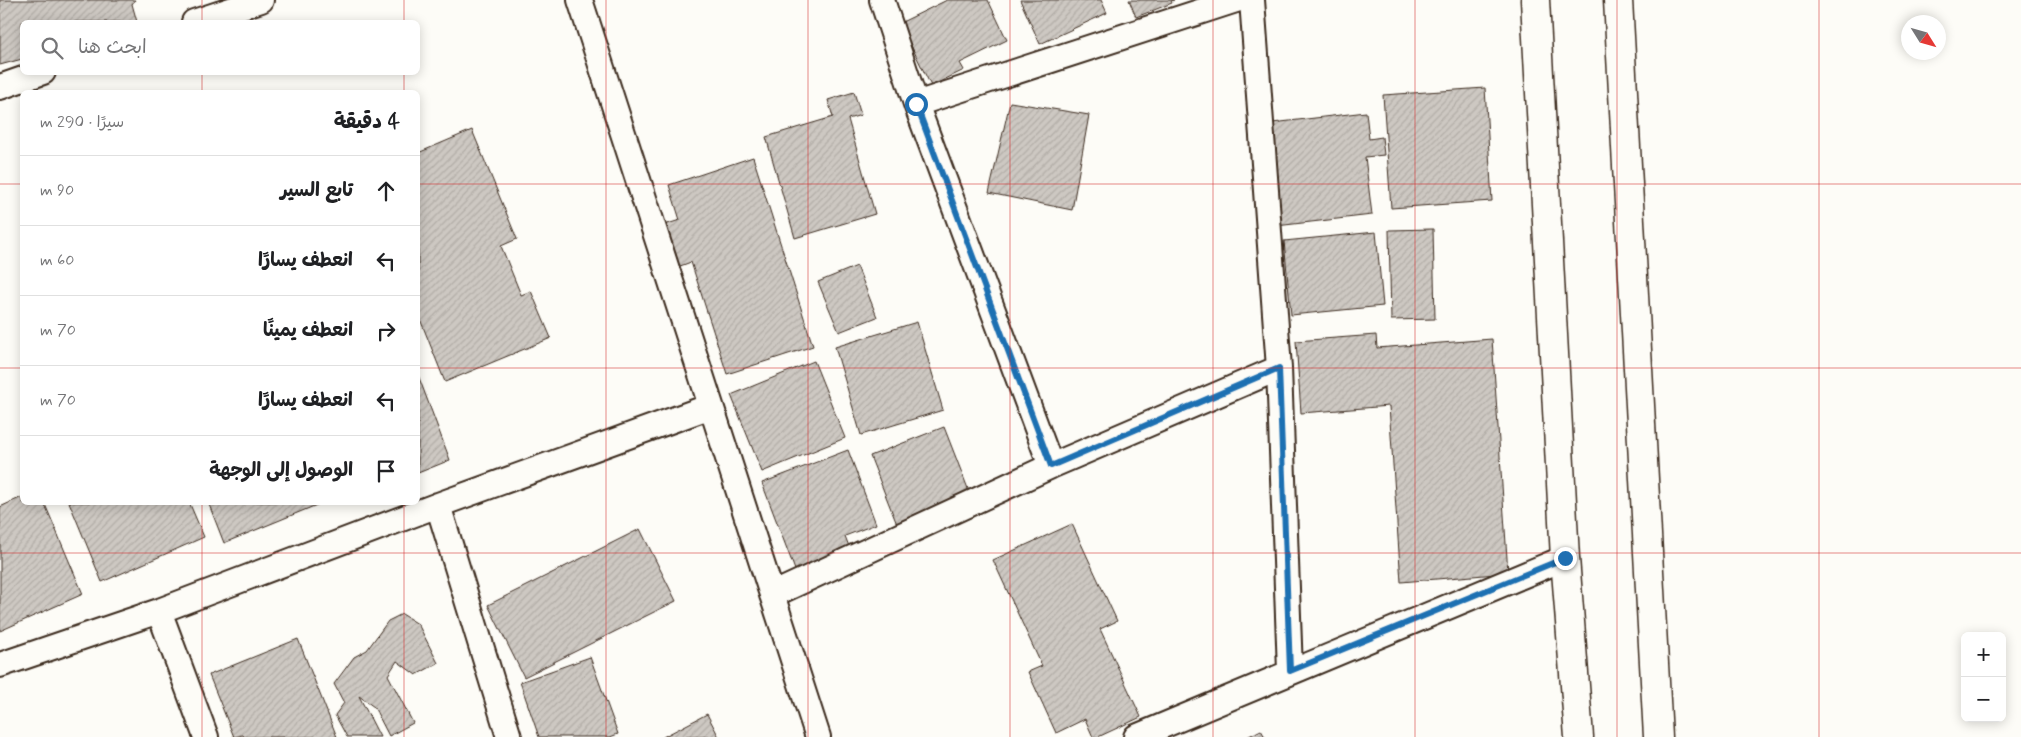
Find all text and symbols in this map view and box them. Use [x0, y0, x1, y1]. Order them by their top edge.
north arrow [1901, 15, 1946, 60]
search box [20, 20, 420, 75]
icon: search [38, 34, 66, 62]
text: ابحث هنا [78, 35, 147, 60]
route start [905, 93, 928, 116]
text: 4 دقيقة [334, 108, 400, 136]
text: سيرًا · 290 m [40, 112, 124, 133]
icon: ahead [372, 177, 400, 205]
text: تابع السير [280, 178, 353, 203]
text: 90 m [40, 180, 74, 201]
icon: left [372, 247, 400, 275]
text: انعطف يسارًا [258, 248, 353, 273]
text: 60 m [40, 250, 74, 271]
icon: right [372, 317, 400, 345]
text: انعطف يمينًا [263, 318, 353, 343]
text: 70 m [40, 320, 76, 341]
icon: left [372, 387, 400, 415]
text: انعطف يسارًا [258, 388, 353, 413]
text: 70 m [40, 390, 76, 411]
icon: arrive [372, 457, 400, 485]
text: الوصول إلى الوجهة [209, 458, 353, 483]
route end [1554, 547, 1577, 570]
map controls [1961, 632, 2006, 722]
button: + [1961, 632, 2006, 677]
button: − [1961, 677, 2006, 722]

